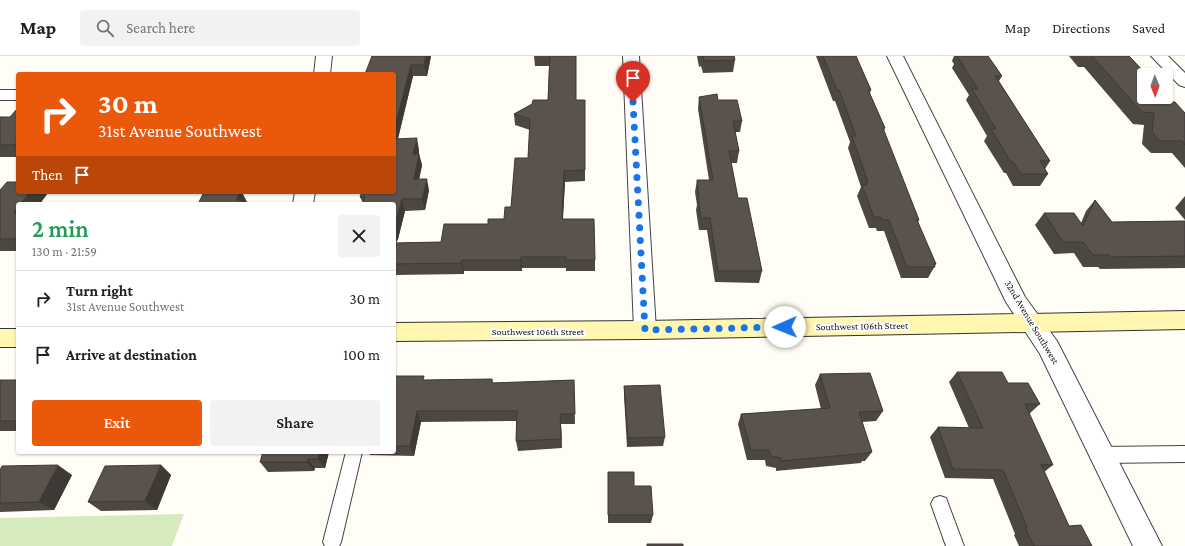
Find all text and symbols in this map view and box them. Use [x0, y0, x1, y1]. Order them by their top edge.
search box [80, 10, 360, 46]
text: Map [20, 17, 56, 38]
icon: search [94, 17, 116, 39]
text: Search here [126, 20, 195, 36]
text: Map [1005, 20, 1030, 36]
text: Directions [1052, 20, 1110, 36]
text: Saved [1132, 20, 1165, 36]
pin [616, 61, 650, 102]
icon: arrive [622, 67, 644, 89]
north arrow [1137, 68, 1173, 104]
map controls [1137, 68, 1173, 104]
icon: right [32, 88, 84, 140]
text: 30 m [98, 88, 158, 119]
text: 31st Avenue Southwest [98, 121, 262, 141]
icon: arrive [71, 164, 93, 186]
text: Then [32, 167, 63, 183]
text: 2 min [32, 215, 89, 242]
button: close [338, 215, 380, 257]
text: 130 m · 21:59 [32, 244, 97, 259]
street label: 32nd Avenue Southwest [1003, 278, 1062, 366]
text: Turn right [66, 283, 133, 299]
icon: right [32, 288, 54, 310]
text: 30 m [350, 291, 380, 307]
text: 31st Avenue Southwest [66, 299, 184, 314]
position arrow [764, 306, 806, 348]
street label: Southwest 106th Street [816, 320, 909, 332]
street label: Southwest 106th Street [492, 326, 585, 337]
icon: arrive [32, 344, 54, 366]
text: Arrive at destination [66, 347, 197, 363]
text: 100 m [343, 347, 380, 363]
button: Exit [32, 400, 202, 446]
button: Share [210, 400, 380, 446]

